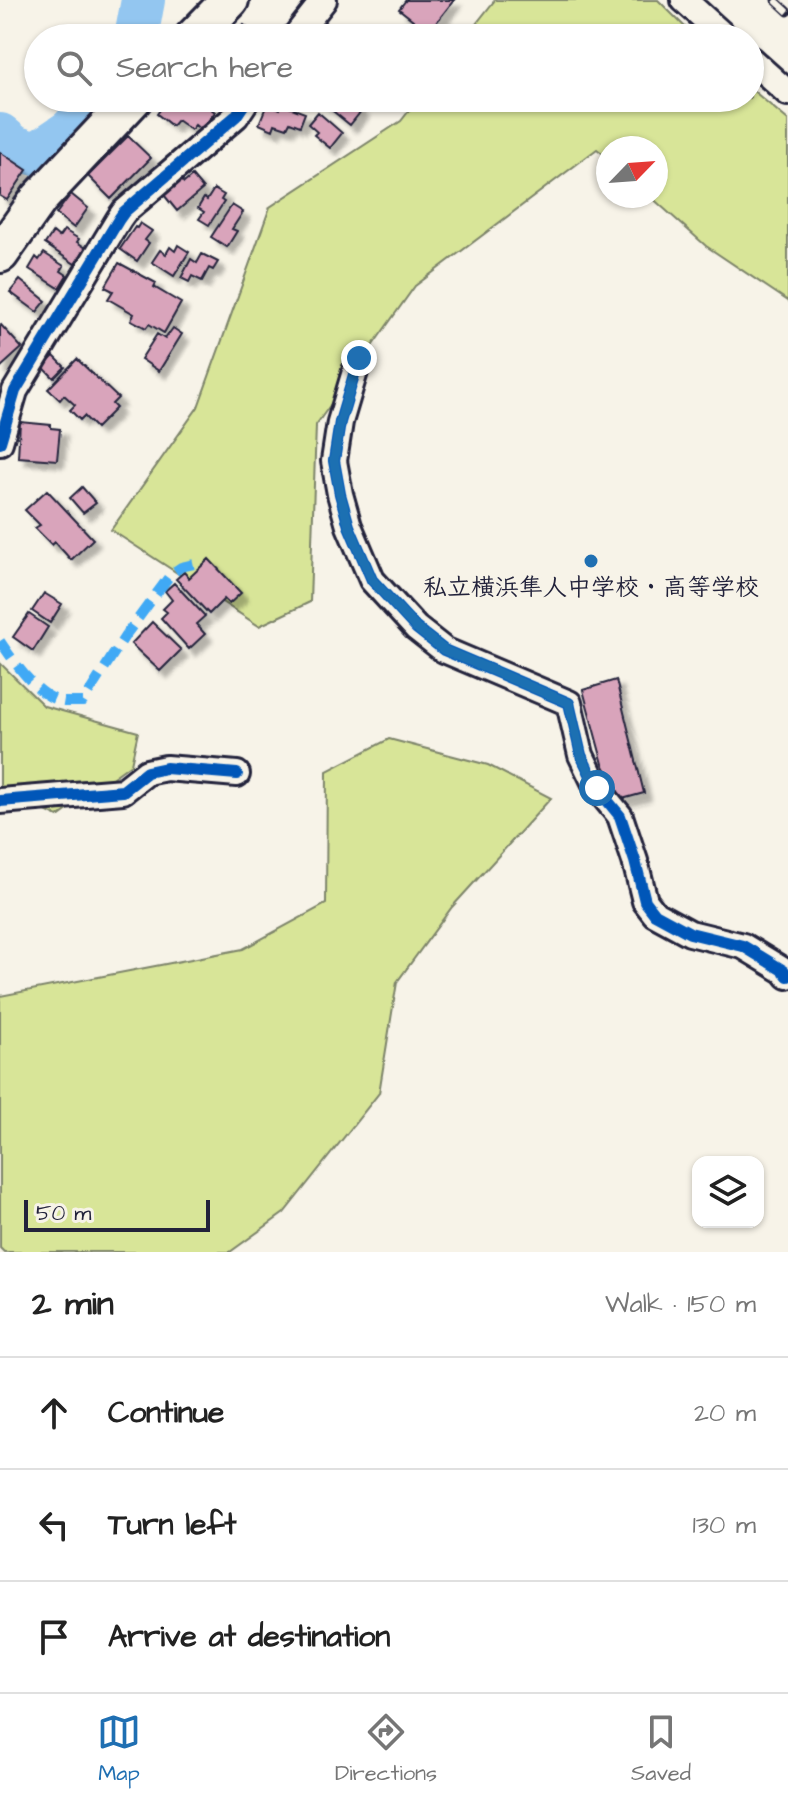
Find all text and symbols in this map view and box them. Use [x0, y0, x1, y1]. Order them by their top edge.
search box [24, 24, 764, 112]
icon: search [52, 46, 96, 90]
text: Search here [116, 47, 293, 89]
north arrow [596, 136, 668, 208]
route end [341, 340, 377, 376]
marker: 私立横浜隼人中学校・高等学校 [582, 552, 600, 570]
place label: 私立横浜隼人中学校・高等学校 [423, 571, 759, 605]
route start [579, 770, 615, 806]
map controls [692, 1156, 764, 1228]
button: layers [692, 1156, 764, 1228]
scale bar [24, 1196, 210, 1232]
text: 50 m [36, 1198, 91, 1229]
text: 2 min [32, 1280, 114, 1328]
text: Walk · 150 m [605, 1286, 756, 1322]
icon: ahead [32, 1391, 76, 1435]
text: Continue [108, 1392, 224, 1434]
text: 20 m [694, 1395, 756, 1431]
icon: left [32, 1503, 76, 1547]
text: Turn left [108, 1504, 236, 1546]
text: 130 m [692, 1507, 756, 1543]
icon: arrive [32, 1615, 76, 1659]
text: Arrive at destination [108, 1616, 390, 1658]
tab: Map [97, 1710, 141, 1789]
tab: Directions [335, 1710, 437, 1789]
tab: Saved [631, 1710, 691, 1789]

